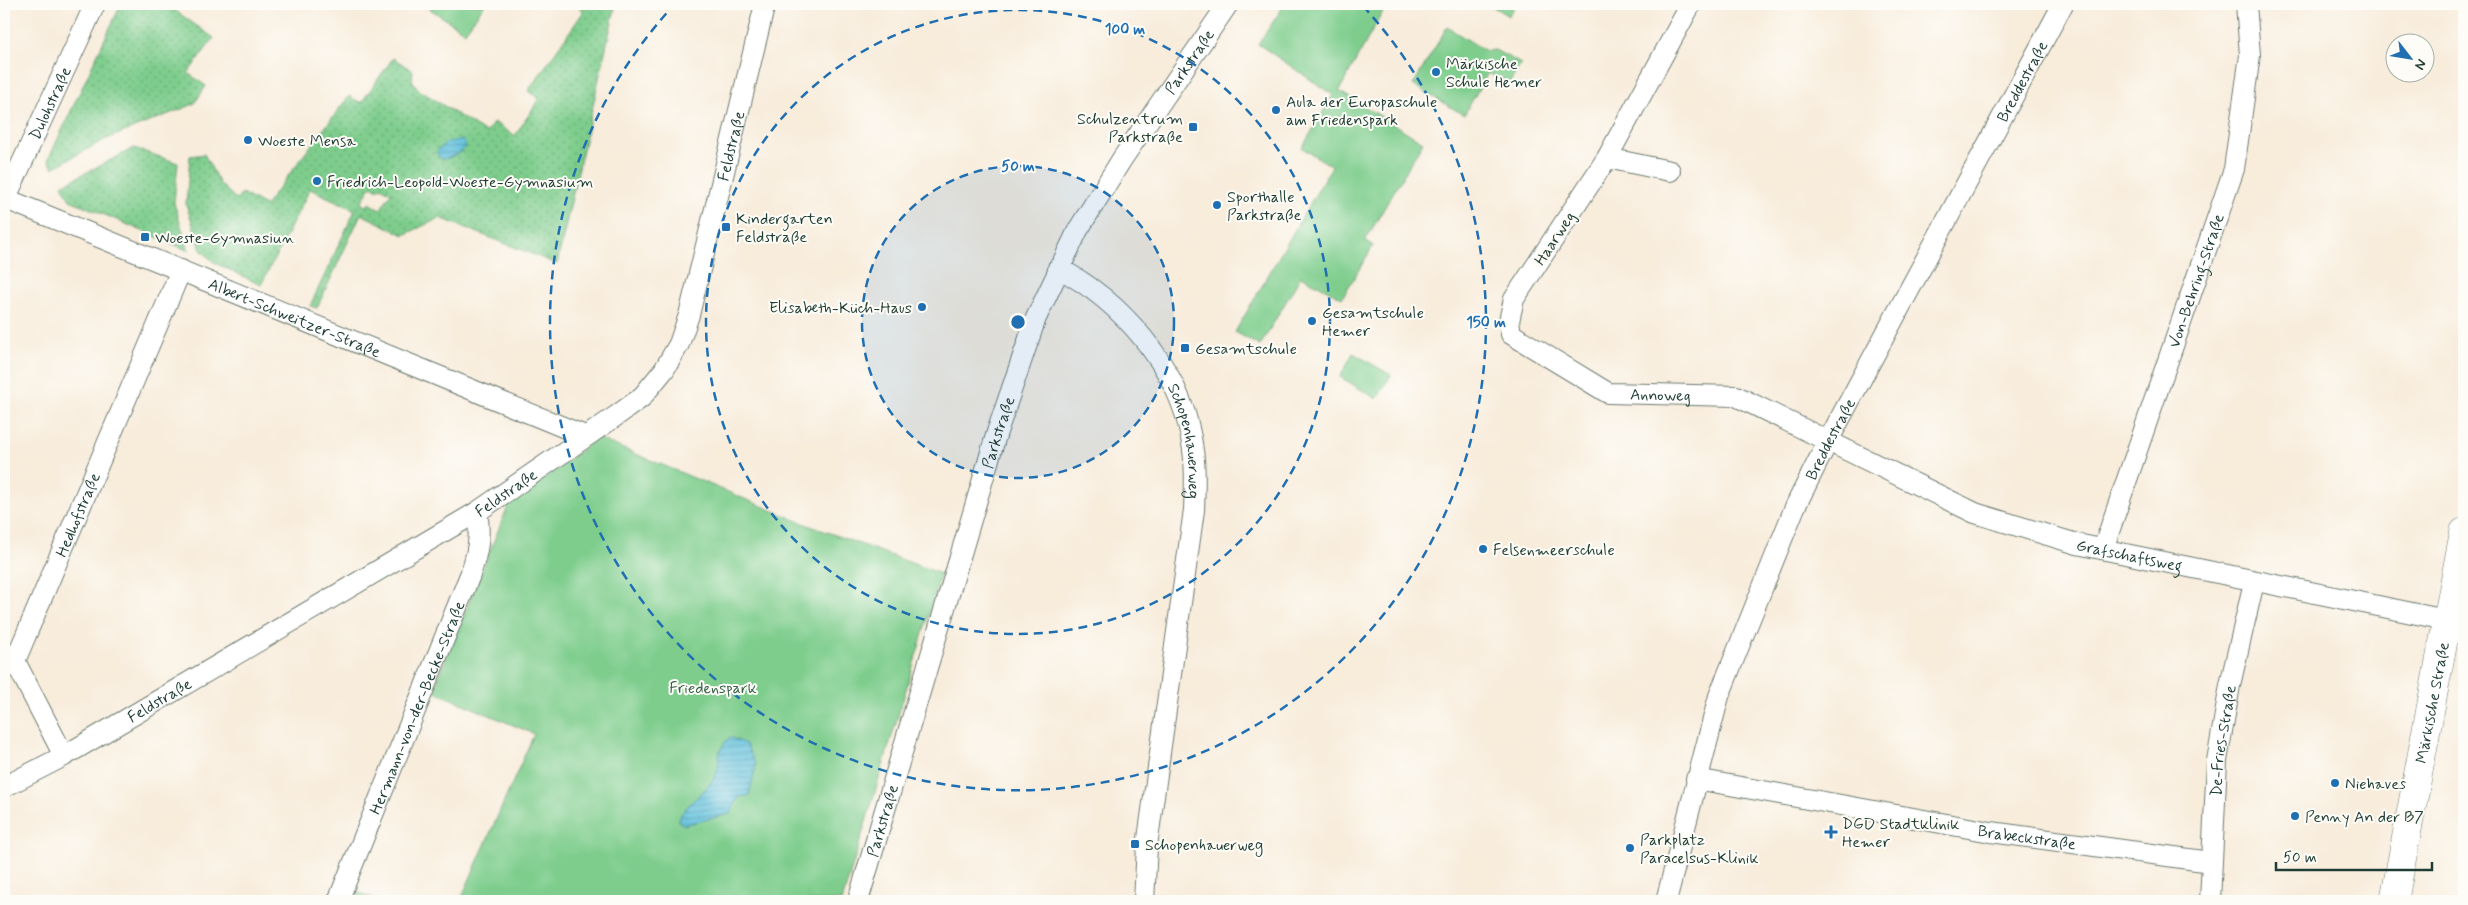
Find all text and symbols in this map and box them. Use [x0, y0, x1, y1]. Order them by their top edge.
text: 100 m [1105, 20, 1145, 40]
street label: Parkstraße [1160, 25, 1220, 99]
north arrow [2386, 32, 2436, 82]
street label: Breddestraße [1993, 37, 2053, 126]
place label: Märkische Schule Hemer [1446, 54, 1542, 93]
text: N [2410, 56, 2430, 73]
street label: Dulohstraße [25, 64, 77, 144]
marker: Märkische Schule Hemer [1430, 66, 1442, 78]
place label: Aula der Europaschule am Friedenspark [1286, 92, 1437, 131]
marker: Aula der Europaschule am Friedenspark [1270, 104, 1282, 116]
street label: Feldstraße [713, 109, 750, 183]
place label: Schulzentrum Parkstraße [1077, 109, 1183, 148]
marker: Schulzentrum Parkstraße [1187, 121, 1199, 133]
place label: Woeste Mensa [258, 131, 356, 152]
marker: Woeste Mensa [242, 134, 254, 146]
text: 50 m [1001, 157, 1035, 177]
place label: Friedrich-Leopold-Woeste-Gymnasium [327, 172, 593, 193]
marker: Friedrich-Leopold-Woeste-Gymnasium [311, 175, 323, 187]
place label: Sporthalle Parkstraße [1227, 187, 1302, 226]
marker: Sporthalle Parkstraße [1211, 199, 1223, 211]
street label: Haarweg [1530, 208, 1580, 270]
place label: Kindergarten Feldstraße [736, 209, 833, 248]
street label: Von-Behring-Straße [2164, 211, 2230, 351]
marker: Kindergarten Feldstraße [720, 221, 732, 233]
place label: Woeste-Gymnasiun [155, 228, 295, 249]
marker: Woeste-Gymnasiun [139, 231, 151, 243]
street label: Albert-Schweitzer-Straße [205, 274, 384, 363]
place label: Elisabeth-Küch-Haus [769, 298, 912, 319]
marker: Elisabeth-Küch-Haus [916, 301, 928, 313]
place label: Gesamtschule Hemer [1322, 303, 1424, 342]
centre of rings [1009, 313, 1027, 331]
text: 150 m [1466, 313, 1506, 333]
marker: Gesamtschule Hemer [1306, 315, 1318, 327]
place label: Gesamtschule [1195, 339, 1297, 360]
marker: Gesamtschule [1179, 342, 1191, 354]
street label: Schopenhauerweg [1162, 380, 1204, 499]
street label: Annoweg [1630, 385, 1691, 407]
street label: Parkstraße [978, 394, 1020, 471]
street label: Breddestraße [1801, 395, 1861, 484]
street label: Feldstraße [471, 465, 542, 522]
street label: Hedhofstraße [51, 470, 106, 561]
street label: Grafschaftsweg [2074, 535, 2184, 578]
place label: Felsenmeerschule [1493, 540, 1615, 561]
marker: Felsenmeerschule [1477, 543, 1489, 555]
street label: Hermann-von-der-Becke-Straße [365, 598, 470, 818]
street label: Märkische Straße [2411, 640, 2455, 765]
street label: Feldstraße [124, 674, 196, 728]
park label: Friedenspark [669, 678, 757, 699]
street label: De-Fries-Straße [2206, 684, 2242, 797]
place label: Niehaves [2345, 774, 2406, 795]
marker: Niehaves [2329, 777, 2341, 789]
street label: Parkstraße [863, 782, 904, 860]
place label: Penny An der B7 [2305, 807, 2424, 828]
marker: Penny An der B7 [2289, 810, 2301, 822]
place label: DGD Stadtklinik Hemer [1842, 814, 1959, 853]
street label: Brabeckstraße [1976, 821, 2077, 855]
marker: DGD Stadtklinik Hemer [1824, 825, 1838, 839]
place label: Parkplatz Paracelsus-Klinik [1640, 830, 1759, 869]
place label: Schopenhauerweg [1145, 835, 1263, 857]
marker: Schopenhauerweg [1129, 838, 1141, 850]
scale bar [2276, 840, 2432, 872]
marker: Parkplatz Paracelsus-Klinik [1624, 842, 1636, 854]
text: 50 m [2283, 848, 2317, 868]

